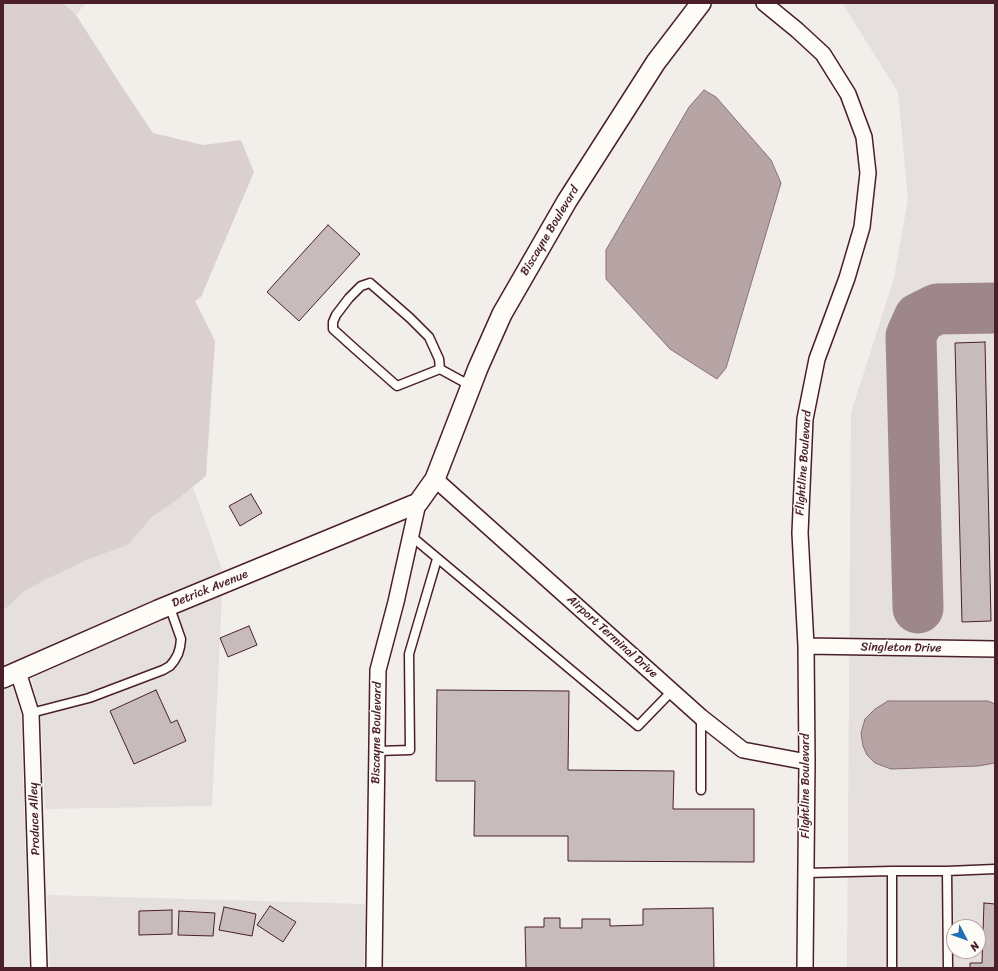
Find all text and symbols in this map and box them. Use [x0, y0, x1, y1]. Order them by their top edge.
street label: Biscayne Boulevard [518, 184, 582, 278]
street label: Flightline Boulevard [793, 410, 815, 516]
street label: Detrick Avenue [170, 567, 250, 611]
street label: Airport Terminal Drive [564, 592, 660, 682]
street label: Singleton Drive [860, 640, 942, 656]
street label: Biscayne Boulevard [369, 682, 385, 784]
street label: Flightline Boulevard [799, 733, 813, 839]
street label: Produce Alley [27, 782, 43, 856]
north arrow [946, 919, 986, 959]
text: N [965, 937, 984, 956]

